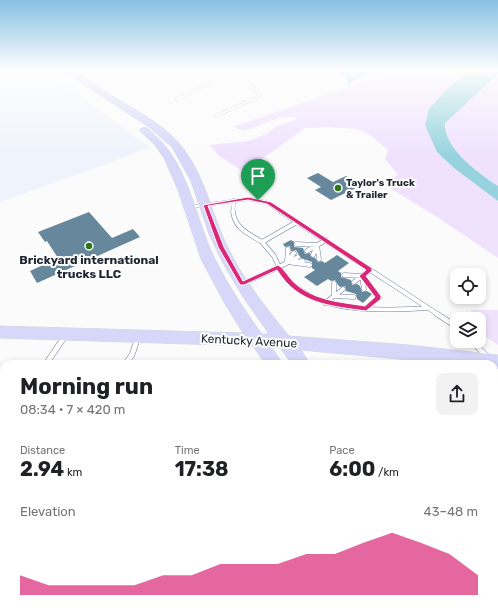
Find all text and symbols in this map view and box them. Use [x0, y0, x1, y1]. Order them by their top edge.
pin [241, 159, 275, 200]
icon: arrive [247, 165, 269, 187]
place label: Taylor's Truck & Trailer [346, 177, 415, 201]
marker: Taylor's Truck & Trailer [333, 183, 343, 193]
marker: Brickyard international trucks LLC [84, 241, 94, 251]
place label: Brickyard international trucks LLC [19, 253, 159, 281]
map controls [450, 268, 486, 348]
button: locate [450, 268, 486, 304]
button: layers [450, 312, 486, 348]
street label: Kentucky Avenue [200, 331, 298, 351]
text: Morning run [20, 373, 153, 400]
button: share [436, 373, 478, 415]
text: 08:34 · 7 × 420 m [20, 402, 125, 417]
text: Distance [20, 444, 65, 457]
text: Time [175, 444, 200, 457]
text: Pace [329, 444, 355, 457]
text: 2.94 [20, 457, 64, 481]
text: 17:38 [175, 457, 229, 481]
text: 6:00 [329, 457, 375, 481]
text: km [64, 466, 82, 479]
text: /km [375, 466, 399, 479]
text: Elevation [20, 504, 76, 519]
text: 43–48 m [424, 504, 478, 519]

